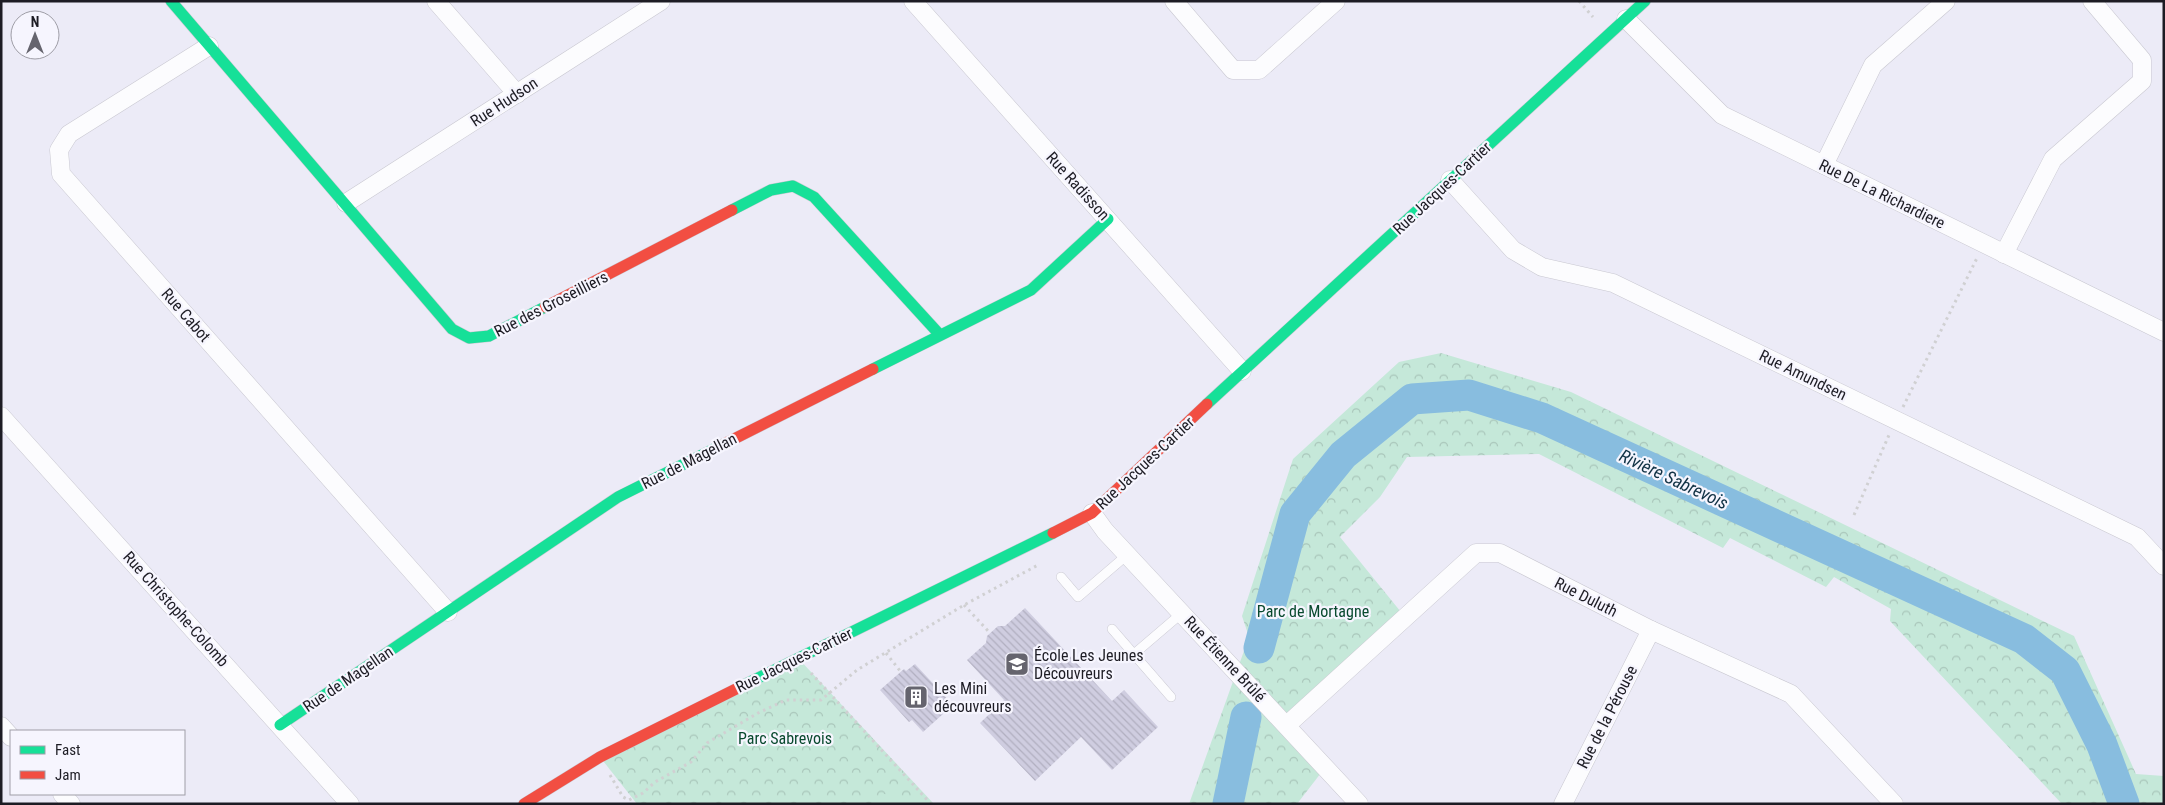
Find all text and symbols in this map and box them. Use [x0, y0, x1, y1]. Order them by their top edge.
north arrow [10, 10, 60, 60]
text: N [31, 14, 39, 30]
street label: Rue Hudson [467, 73, 541, 131]
street label: Rue Jacques-Cartier [1389, 138, 1495, 238]
street label: Rue Radisson [1042, 148, 1114, 224]
street label: Rue De La Richardiere [1816, 155, 1948, 233]
street label: Rue des Groseilliers [491, 267, 611, 341]
street label: Rue Cabot [158, 284, 215, 346]
street label: Rue Amundsen [1756, 346, 1850, 404]
street label: Rue Jacques-Cartier [1092, 413, 1198, 513]
street label: Rue de Magellan [638, 429, 740, 493]
water label: Rivière Sabrevois [1616, 445, 1732, 513]
street label: Rue Christophe-Colomb [119, 547, 233, 671]
street label: Rue Duluth [1551, 573, 1621, 621]
park label: Parc de Mortagne [1257, 602, 1369, 621]
street label: Rue Étienne Brûlé [1180, 612, 1270, 706]
street label: Rue Jacques-Cartier [733, 623, 856, 696]
street label: Rue de Magellan [299, 642, 397, 716]
place label: École Les Jeunes Découvreurs [1034, 646, 1144, 683]
school or university icon: École Les Jeunes Découvreurs [1004, 651, 1030, 677]
street label: Rue de la Pérouse [1573, 662, 1641, 772]
place label: Les Mini découvreurs [934, 679, 1012, 716]
building icon: Les Mini découvreurs [903, 684, 929, 710]
park label: Parc Sabrevois [738, 729, 832, 748]
legend [10, 730, 185, 795]
text: Fast [55, 741, 80, 759]
text: Jam [55, 766, 81, 784]

